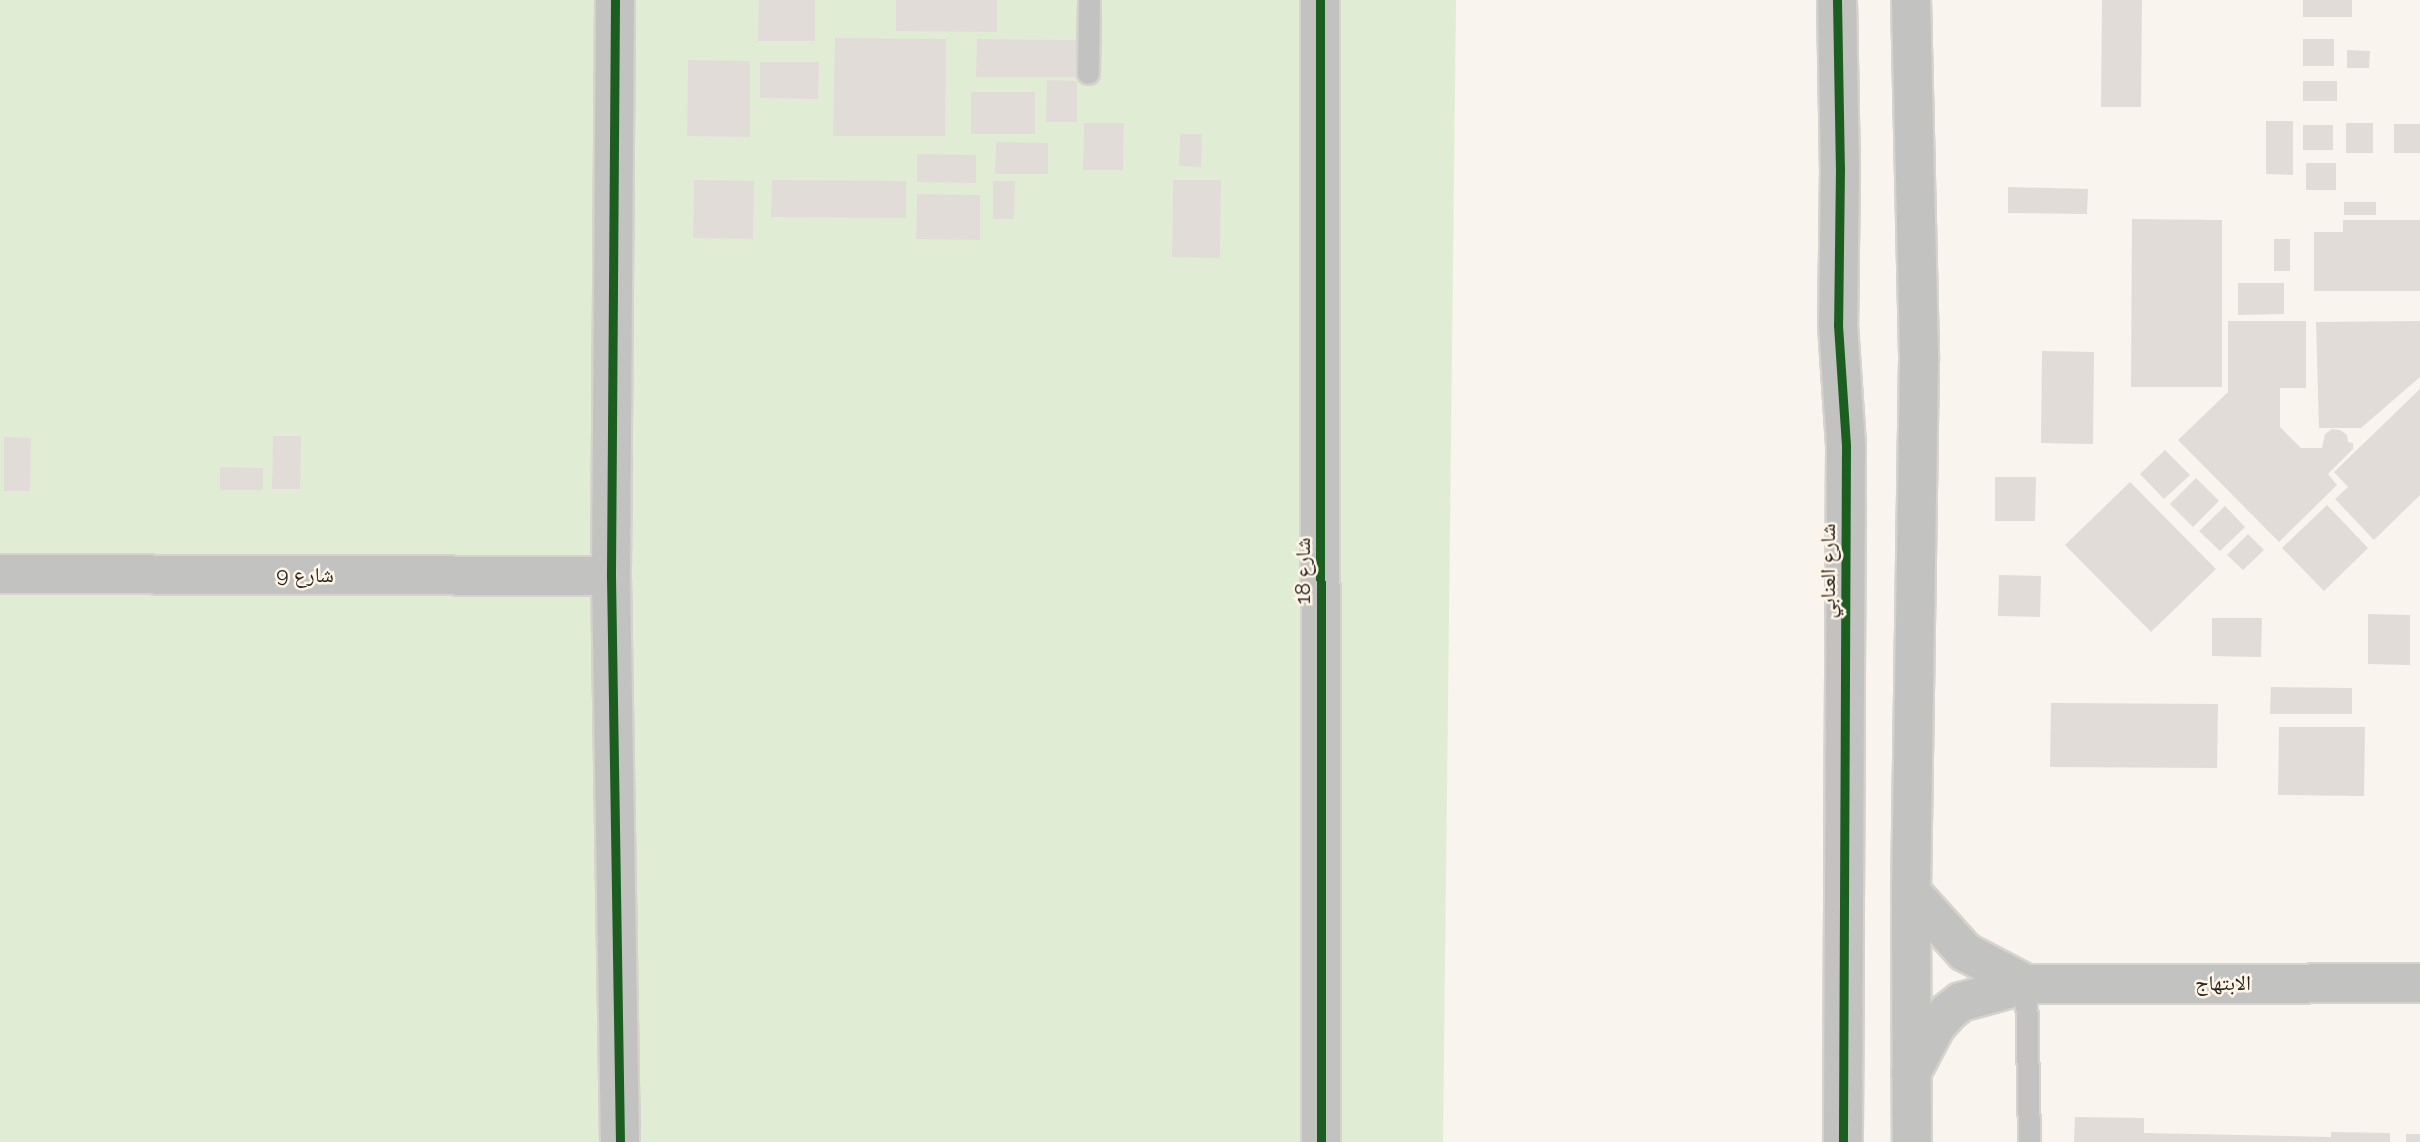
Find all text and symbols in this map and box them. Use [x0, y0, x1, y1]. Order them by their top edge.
street label: شارع العنابي [1815, 523, 1841, 619]
street label: شارع 18 [1290, 538, 1316, 604]
street label: شارع 9 [276, 562, 334, 588]
street label: الابتهاج [2195, 970, 2251, 996]

